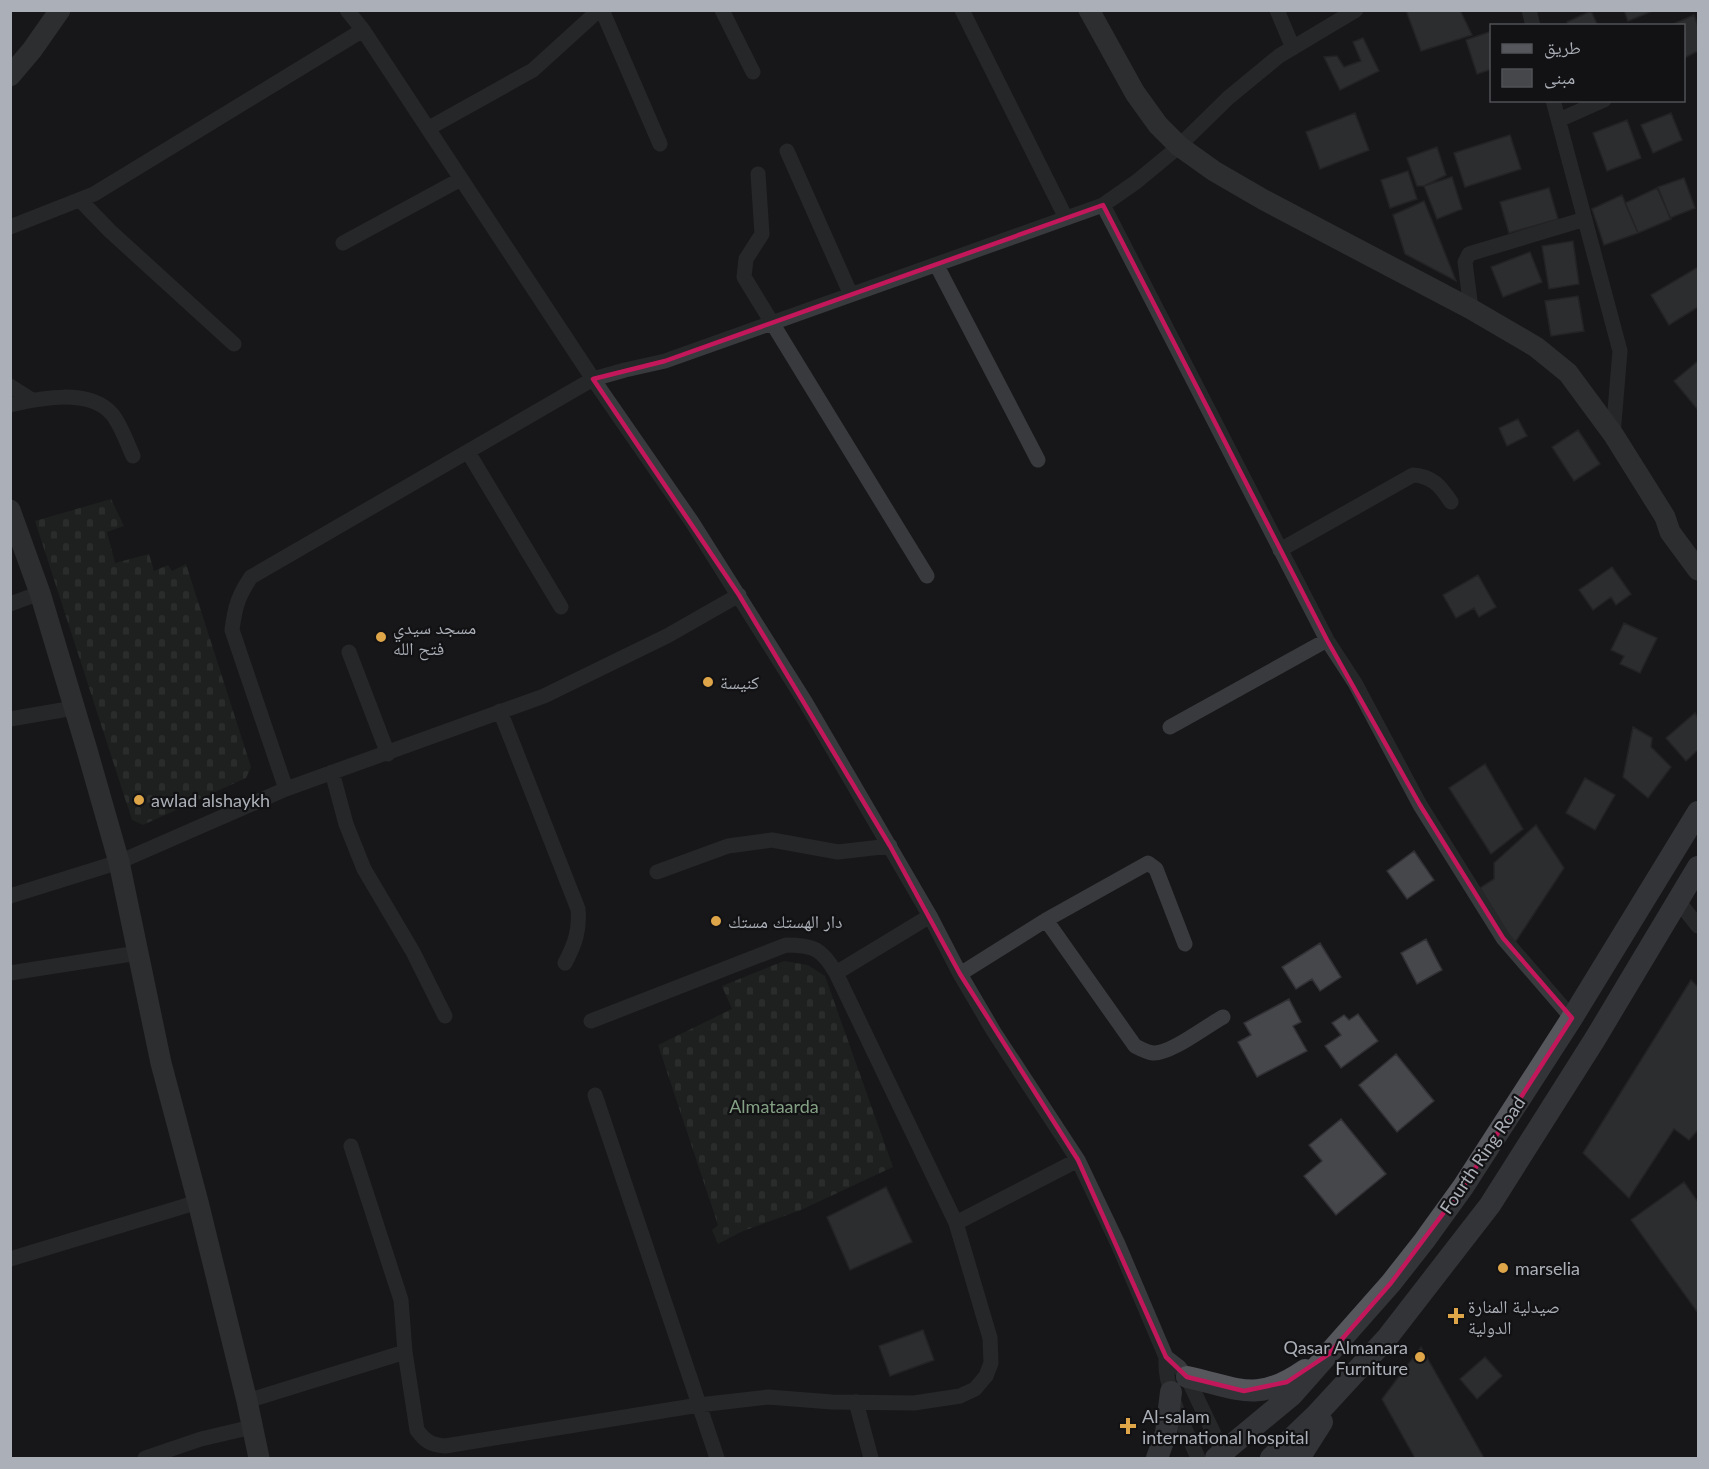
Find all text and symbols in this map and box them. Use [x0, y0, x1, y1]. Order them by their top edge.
legend [1490, 24, 1685, 102]
text: طريق [1544, 36, 1581, 59]
text: مبنى [1544, 66, 1575, 89]
place label: مسجد سيدي فتح الله [393, 616, 476, 661]
marker: مسجد سيدي فتح الله [374, 630, 388, 644]
place label: كنيسة [720, 671, 760, 693]
marker: كنيسة [701, 675, 715, 689]
place label: awlad alshaykh [151, 789, 270, 811]
marker: awlad alshaykh [132, 793, 146, 807]
place label: دار الهستك مستك [728, 910, 842, 932]
marker: دار الهستك مستك [709, 914, 723, 928]
street label: Fourth Ring Road [1435, 1092, 1529, 1218]
park label: Almataarda [729, 1095, 819, 1117]
place label: marselia [1515, 1257, 1580, 1279]
marker: marselia [1496, 1261, 1510, 1275]
place label: صيدلية المنارة الدولية [1468, 1295, 1560, 1338]
marker: صيدلية المنارة الدولية [1449, 1309, 1463, 1323]
place label: Qasar Almanara Furniture [1283, 1336, 1408, 1379]
marker: Qasar Almanara Furniture [1413, 1350, 1427, 1364]
place label: Al-salam international hospital [1142, 1405, 1309, 1448]
marker: Al-salam international hospital [1119, 1417, 1137, 1435]

